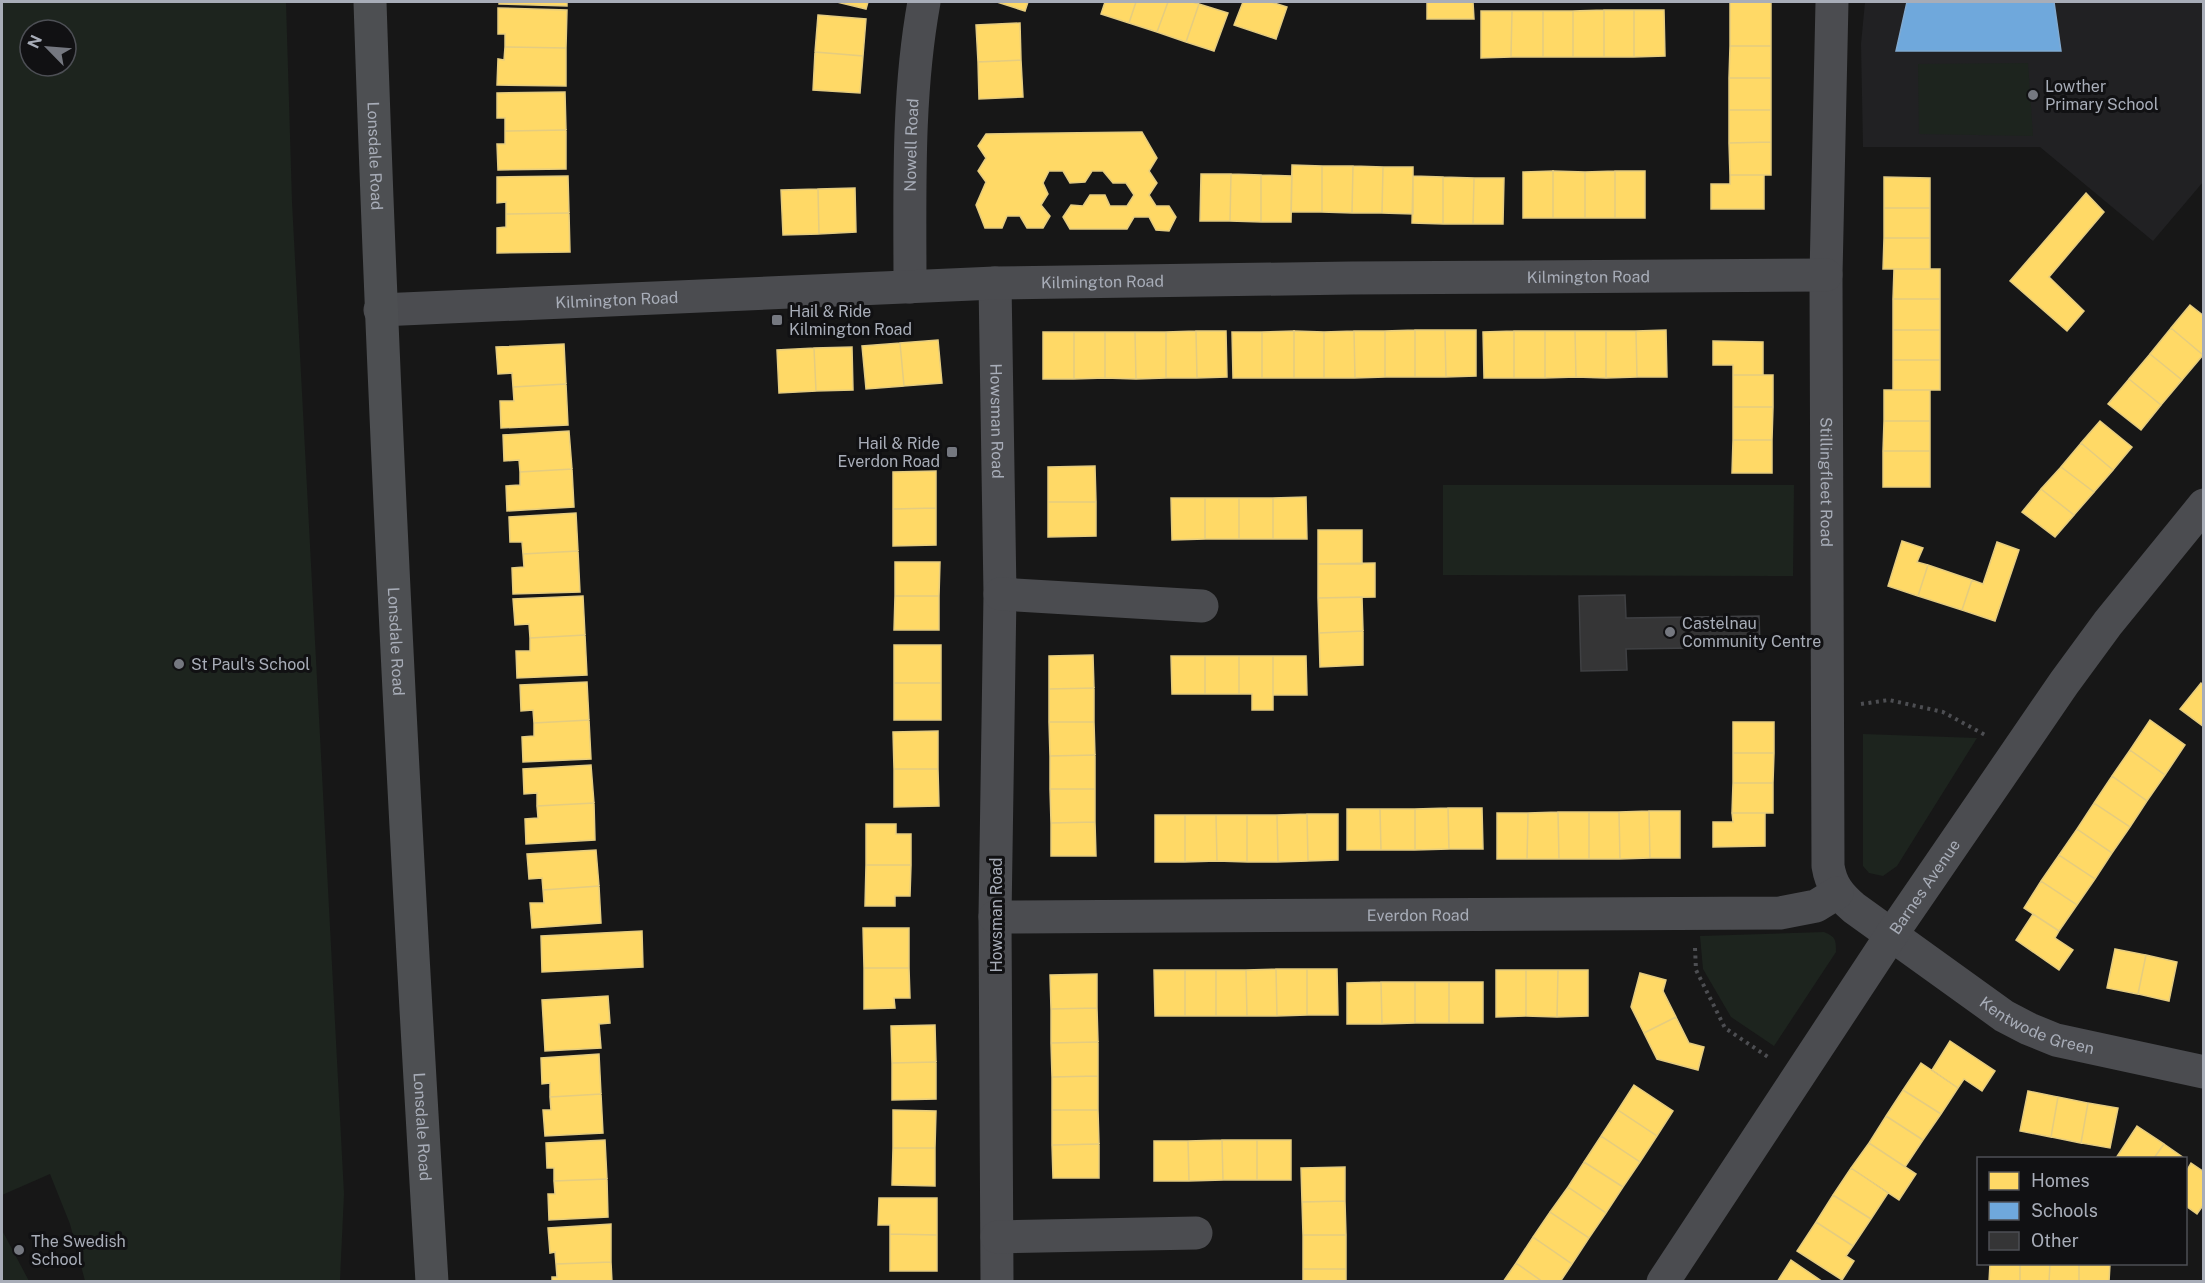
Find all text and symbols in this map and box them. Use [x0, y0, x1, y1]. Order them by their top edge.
north arrow [18, 18, 78, 78]
text: N [24, 32, 46, 52]
place label: Lowther Primary School [2045, 77, 2159, 114]
marker: Lowther Primary School [2026, 88, 2040, 102]
street label: Nowell Road [901, 98, 923, 192]
street label: Lonsdale Road [363, 101, 386, 211]
street label: Kilmington Road [1527, 267, 1650, 287]
street label: Kilmington Road [1041, 272, 1164, 292]
street label: Kilmington Road [555, 288, 679, 312]
place label: Hail & Ride Kilmington Road [789, 302, 912, 339]
marker: Hail & Ride Kilmington Road [770, 313, 784, 327]
street label: Howsman Road [986, 363, 1007, 479]
street label: Stillingfleet Road [1816, 417, 1836, 547]
place label: Hail & Ride Everdon Road [838, 434, 940, 471]
marker: Hail & Ride Everdon Road [945, 445, 959, 459]
street label: Lonsdale Road [384, 587, 408, 696]
place label: Castelnau Community Centre [1682, 614, 1821, 651]
marker: Castelnau Community Centre [1663, 625, 1677, 639]
place label: St Paul's School [191, 655, 310, 674]
marker: St Paul's School [172, 657, 186, 671]
street label: Barnes Avenue [1886, 836, 1964, 938]
street label: Howsman Road [987, 857, 1006, 973]
street label: Everdon Road [1367, 906, 1469, 925]
street label: Kentwode Green [1976, 993, 2096, 1058]
street label: Lonsdale Road [410, 1072, 435, 1182]
legend [1977, 1157, 2187, 1265]
text: Homes [2031, 1170, 2090, 1191]
text: Schools [2031, 1200, 2098, 1221]
text: Other [2031, 1230, 2079, 1251]
place label: The Swedish School [31, 1232, 126, 1269]
marker: The Swedish School [12, 1243, 26, 1257]

